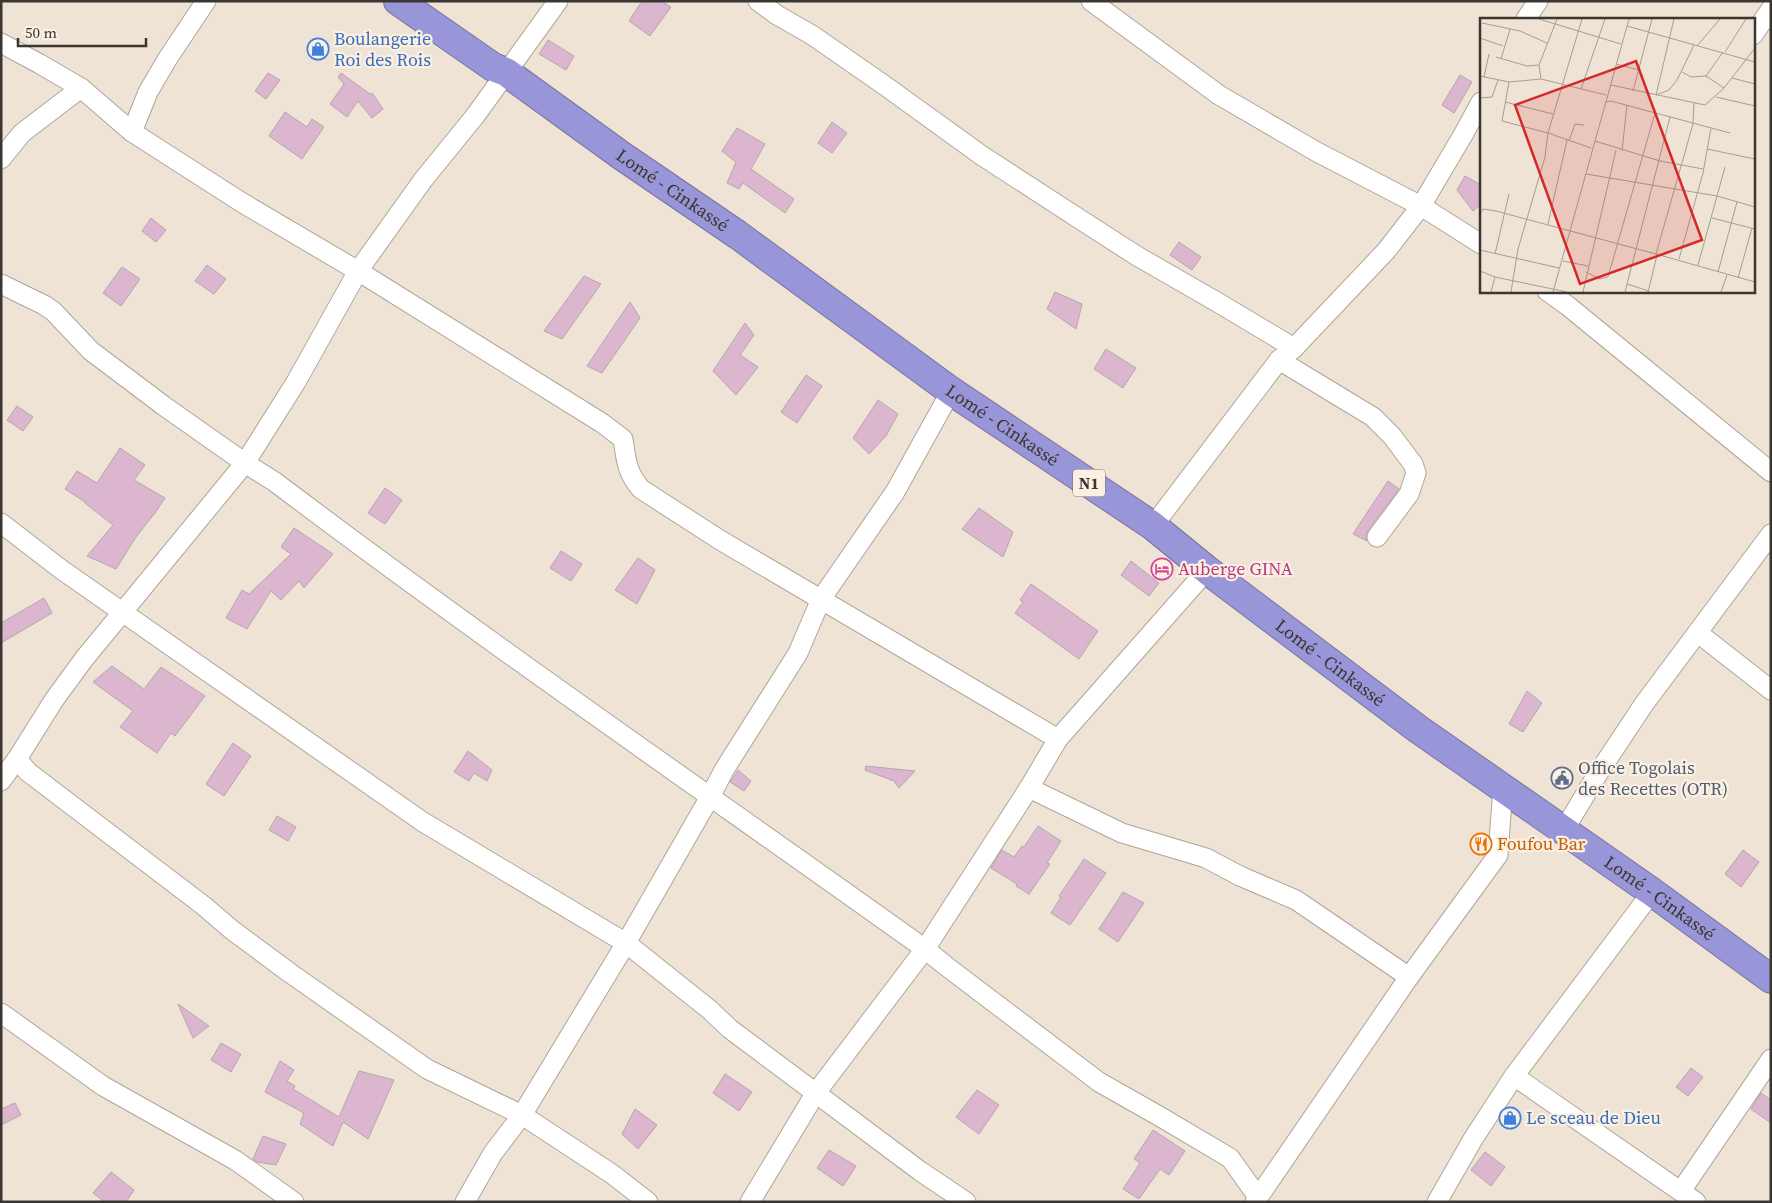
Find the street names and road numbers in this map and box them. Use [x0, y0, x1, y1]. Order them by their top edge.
street label: Lomé - Cinkassé [611, 143, 734, 237]
street label: Lomé - Cinkassé [941, 378, 1064, 472]
road number: N1 [1073, 469, 1105, 496]
street label: Lomé - Cinkassé [1270, 613, 1391, 712]
street label: Lomé - Cinkassé [1599, 849, 1721, 946]

